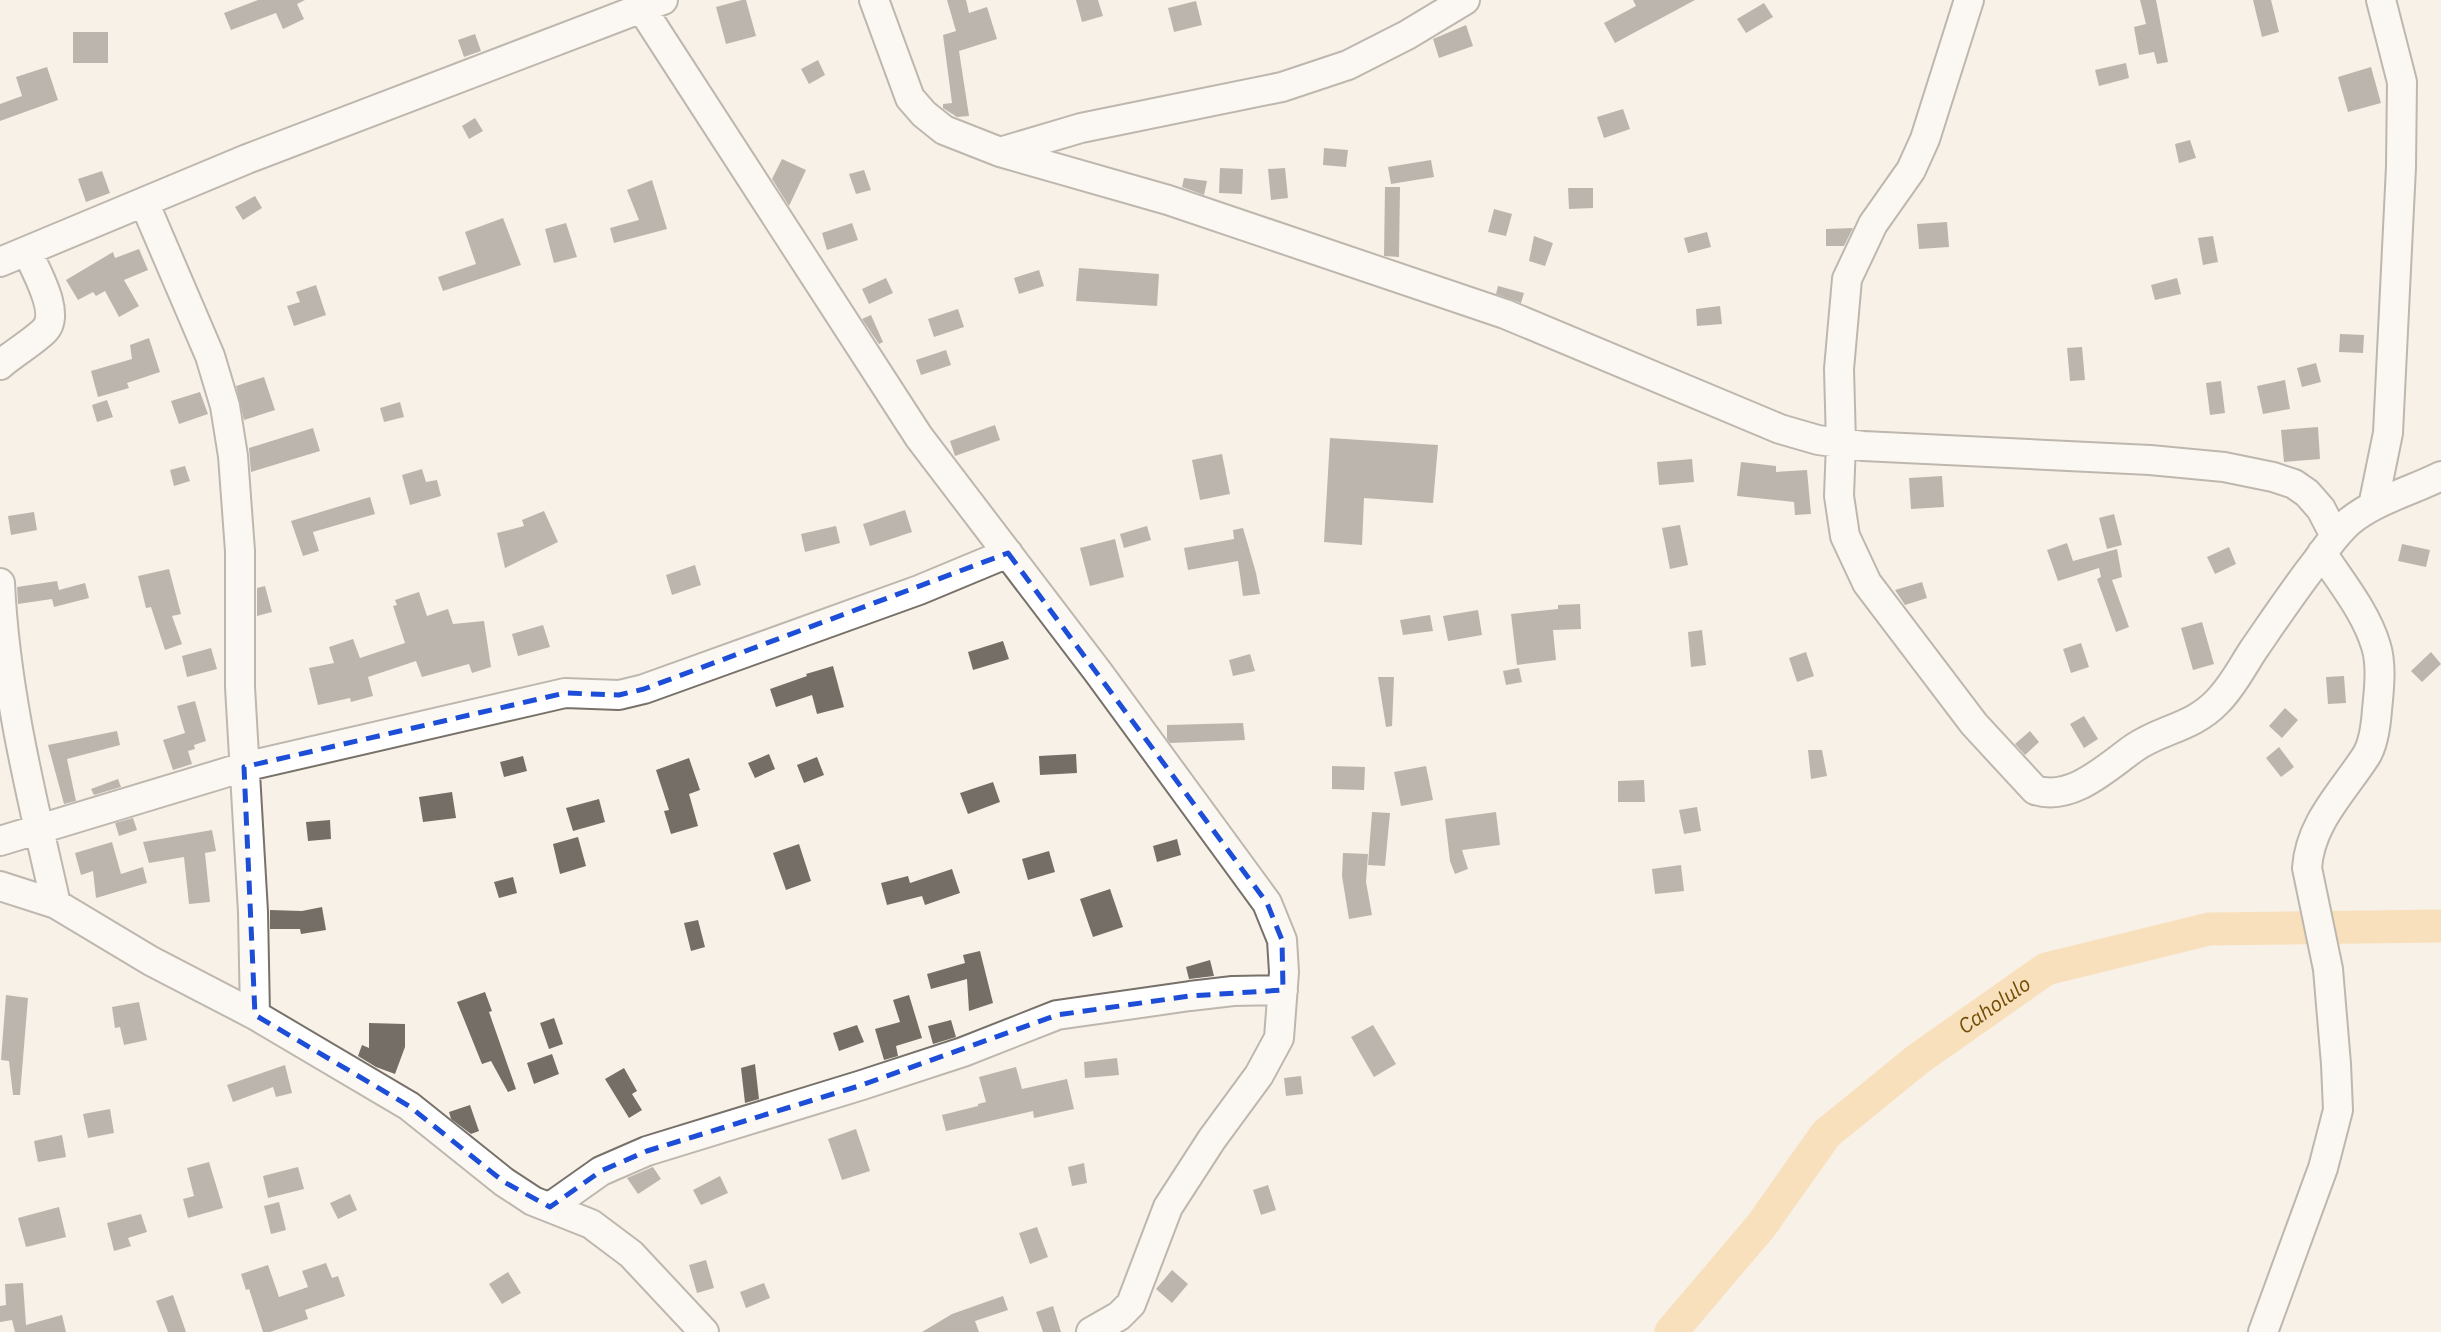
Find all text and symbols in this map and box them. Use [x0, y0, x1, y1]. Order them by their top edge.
water label: Caholulo [1952, 969, 2036, 1040]

